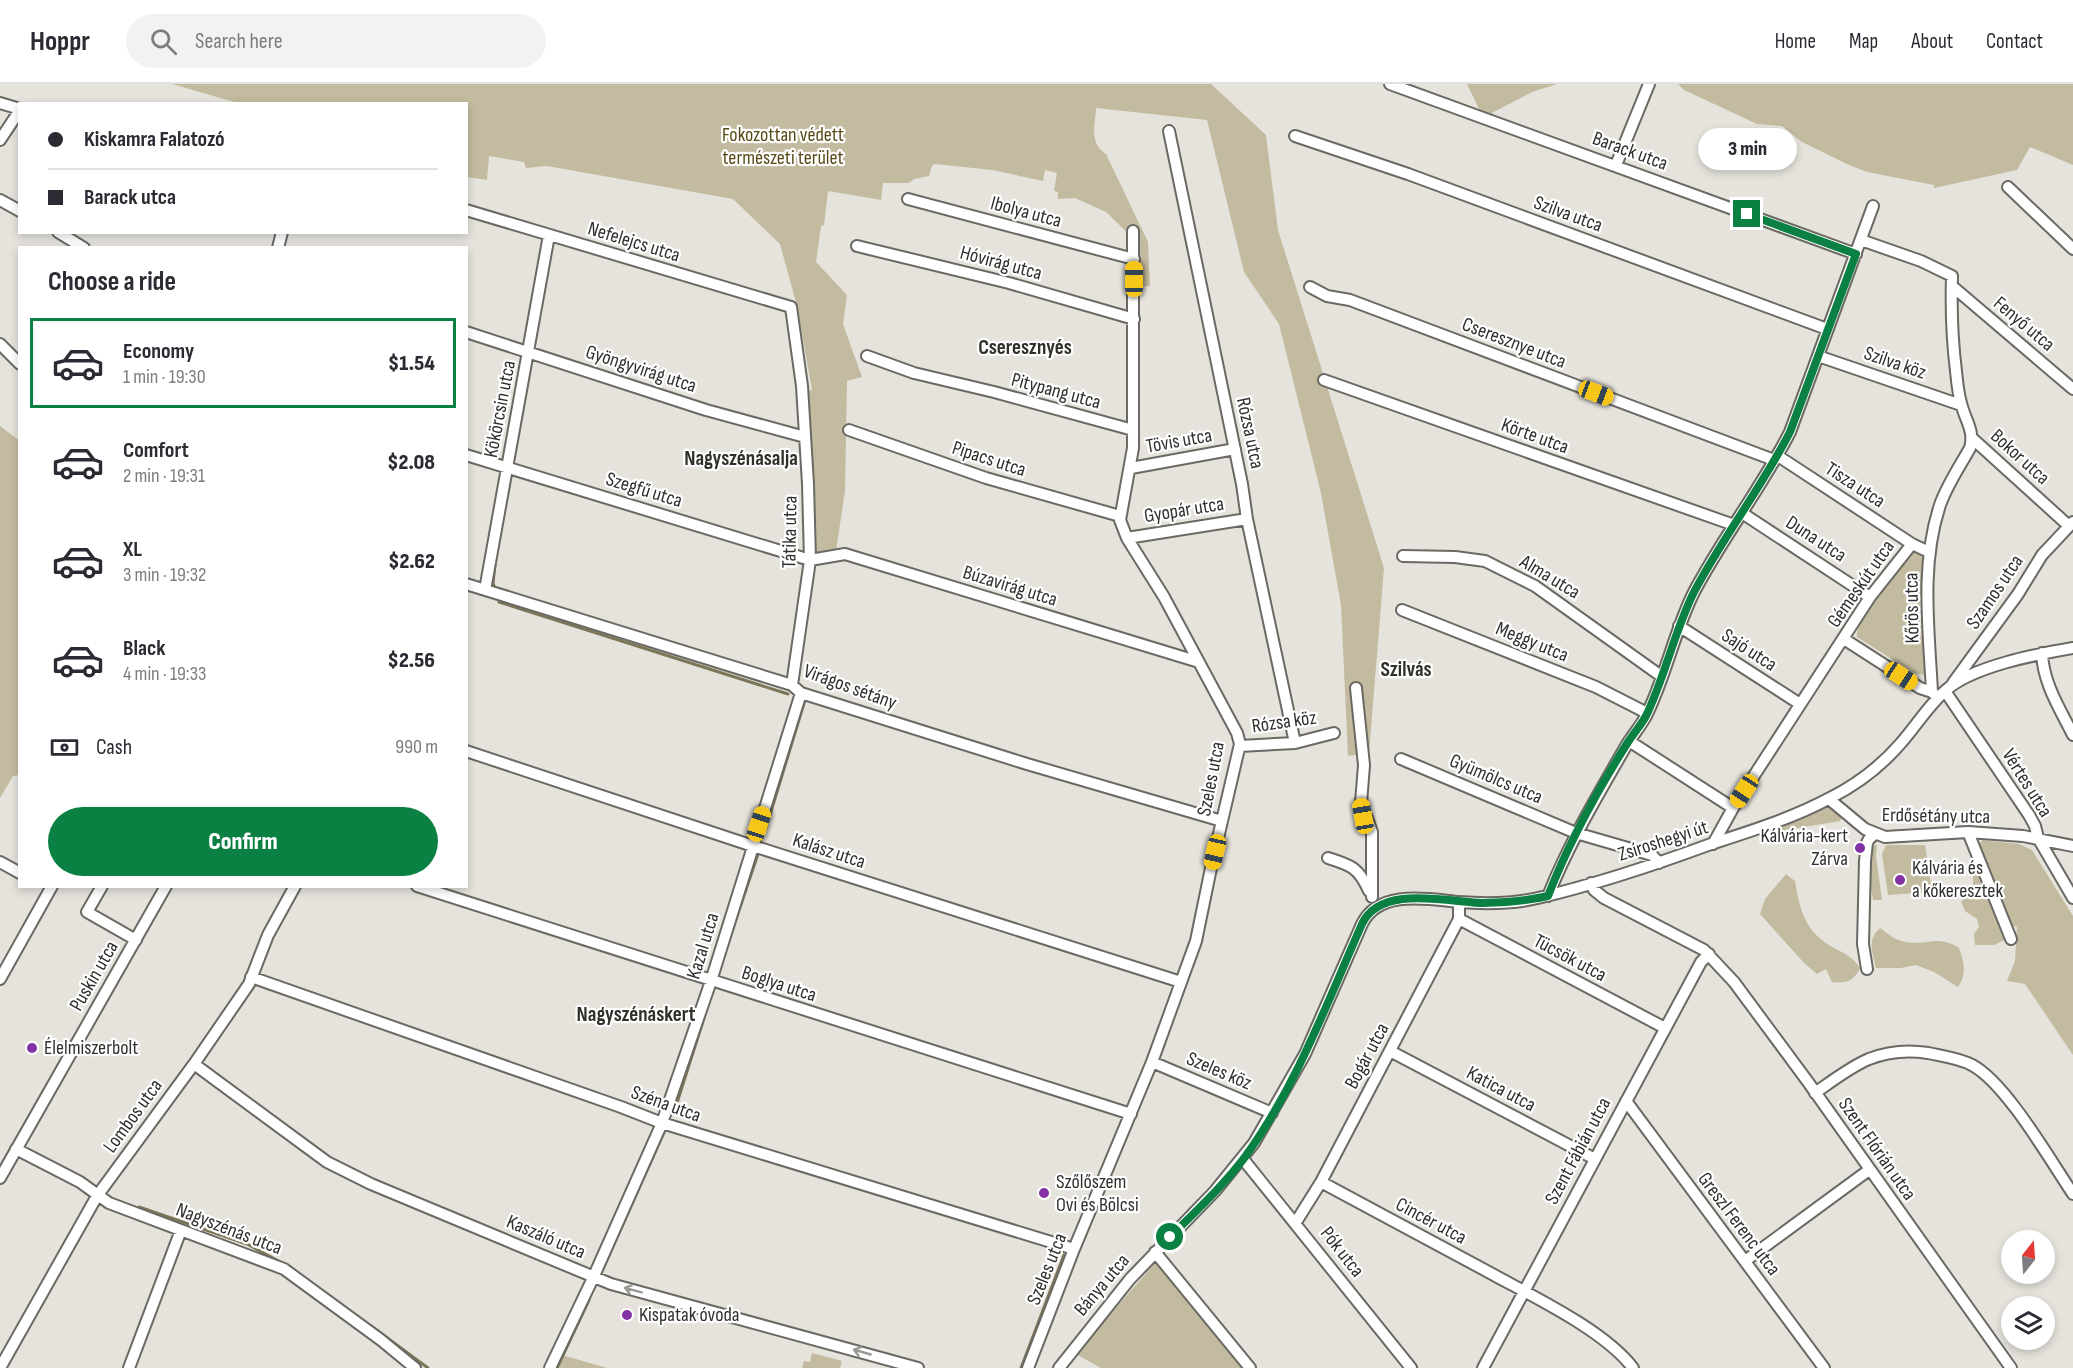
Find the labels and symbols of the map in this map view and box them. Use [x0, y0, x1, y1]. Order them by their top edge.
park label: Fokozottan védett természeti terület [722, 123, 844, 170]
street label: Barack utca [1589, 126, 1671, 176]
callout: 3 min [1698, 127, 1796, 169]
street label: Ibolya utca [988, 191, 1064, 233]
street label: Szilva utca [1530, 191, 1606, 237]
route end [1733, 200, 1760, 227]
street label: Nefelejcs utca [585, 217, 683, 267]
street label: Hóvirág utca [957, 241, 1045, 285]
car [1125, 261, 1143, 297]
street label: Fenyő utca [1988, 291, 2060, 357]
street label: Cseresznye utca [1459, 312, 1569, 374]
district label: Cseresznyés [978, 335, 1072, 360]
street label: Gyöngyvirág utca [583, 340, 699, 398]
street label: Szilva köz [1861, 341, 1929, 385]
street label: Kökörcsin utca [479, 358, 521, 460]
street label: Pitypang utca [1009, 368, 1103, 414]
car [1576, 378, 1616, 408]
street label: Rózsa utca [1231, 395, 1269, 471]
street label: Körte utca [1498, 413, 1572, 459]
street label: Tövis utca [1144, 423, 1214, 459]
street label: Bokor utca [1985, 424, 2055, 490]
street label: Pipacs utca [949, 436, 1029, 482]
district label: Nagyszénásalja [684, 446, 798, 471]
street label: Tisza utca [1821, 457, 1889, 513]
street label: Szegfű utca [603, 467, 685, 513]
street label: Gyopár utca [1143, 492, 1225, 528]
street label: Tátika utca [777, 495, 803, 569]
street label: Duna utca [1781, 511, 1851, 567]
street label: Gémeskút utca [1822, 536, 1900, 632]
street label: Alma utca [1515, 549, 1584, 604]
street label: Szamos utca [1961, 550, 2029, 634]
street label: Búzavirág utca [960, 560, 1060, 612]
street label: Kőrös utca [1899, 572, 1925, 644]
street label: Meggy utca [1492, 617, 1572, 667]
street label: Sajó utca [1717, 623, 1781, 677]
district label: Szilvás [1380, 657, 1432, 682]
street label: Virágos sétány [800, 659, 900, 715]
car [1881, 659, 1921, 693]
street label: Rózsa köz [1250, 706, 1318, 738]
street label: Szeles utca [1192, 740, 1230, 818]
street label: Vértes utca [1997, 744, 2057, 822]
street label: Gyümölcs utca [1446, 749, 1546, 809]
car [1727, 771, 1761, 811]
car [1351, 797, 1375, 835]
street label: Erdősétány utca [1882, 803, 1990, 829]
car [745, 804, 773, 844]
street label: Zsíroshegyi út [1615, 815, 1711, 867]
place label: Kálvária-kert Zárva [1761, 824, 1848, 871]
street label: Kalász utca [790, 828, 868, 874]
car [1202, 832, 1228, 872]
marker: Kálvária-kert Zárva [1853, 841, 1867, 855]
place label: Kálvária és a kőkeresztek [1912, 856, 2003, 903]
marker: Kálvária és a kőkeresztek [1893, 873, 1907, 887]
street label: Kazal utca [682, 910, 724, 982]
street label: Tücsök utca [1529, 929, 1611, 987]
street label: Puskin utca [64, 937, 124, 1015]
street label: Boglya utca [739, 961, 819, 1007]
district label: Nagyszénáskert [577, 1002, 695, 1027]
street label: Bogár utca [1340, 1019, 1394, 1093]
place label: Élelmiszerbolt [44, 1036, 138, 1060]
marker: Élelmiszerbolt [25, 1041, 39, 1055]
street label: Szeles köz [1183, 1047, 1255, 1095]
street label: Katica utca [1462, 1061, 1540, 1117]
street label: Lombos utca [98, 1075, 168, 1157]
street label: Széna utca [628, 1080, 704, 1128]
street label: Szent Fábián utca [1540, 1093, 1616, 1209]
street label: Szent Flórián utca [1833, 1093, 1921, 1205]
street label: Greszl Ferenc utca [1692, 1168, 1786, 1280]
place label: Szőlőszem Ovi és Bölcsi [1056, 1170, 1139, 1217]
marker: Szőlőszem Ovi és Bölcsi [1037, 1186, 1051, 1200]
street label: Cincér utca [1392, 1192, 1470, 1250]
street label: Nagyszénás utca [173, 1198, 285, 1260]
street label: Kaszáló utca [503, 1210, 589, 1264]
street label: Pók utca [1315, 1222, 1369, 1282]
route start [1156, 1223, 1183, 1250]
street label: Szeles utca [1022, 1230, 1072, 1308]
north arrow [2001, 1230, 2055, 1284]
street label: Bánya utca [1069, 1249, 1135, 1321]
one-way arrow [624, 1284, 643, 1295]
place label: Kispatak óvoda [639, 1303, 740, 1327]
marker: Kispatak óvoda [620, 1308, 634, 1322]
one-way arrow [852, 1346, 871, 1357]

